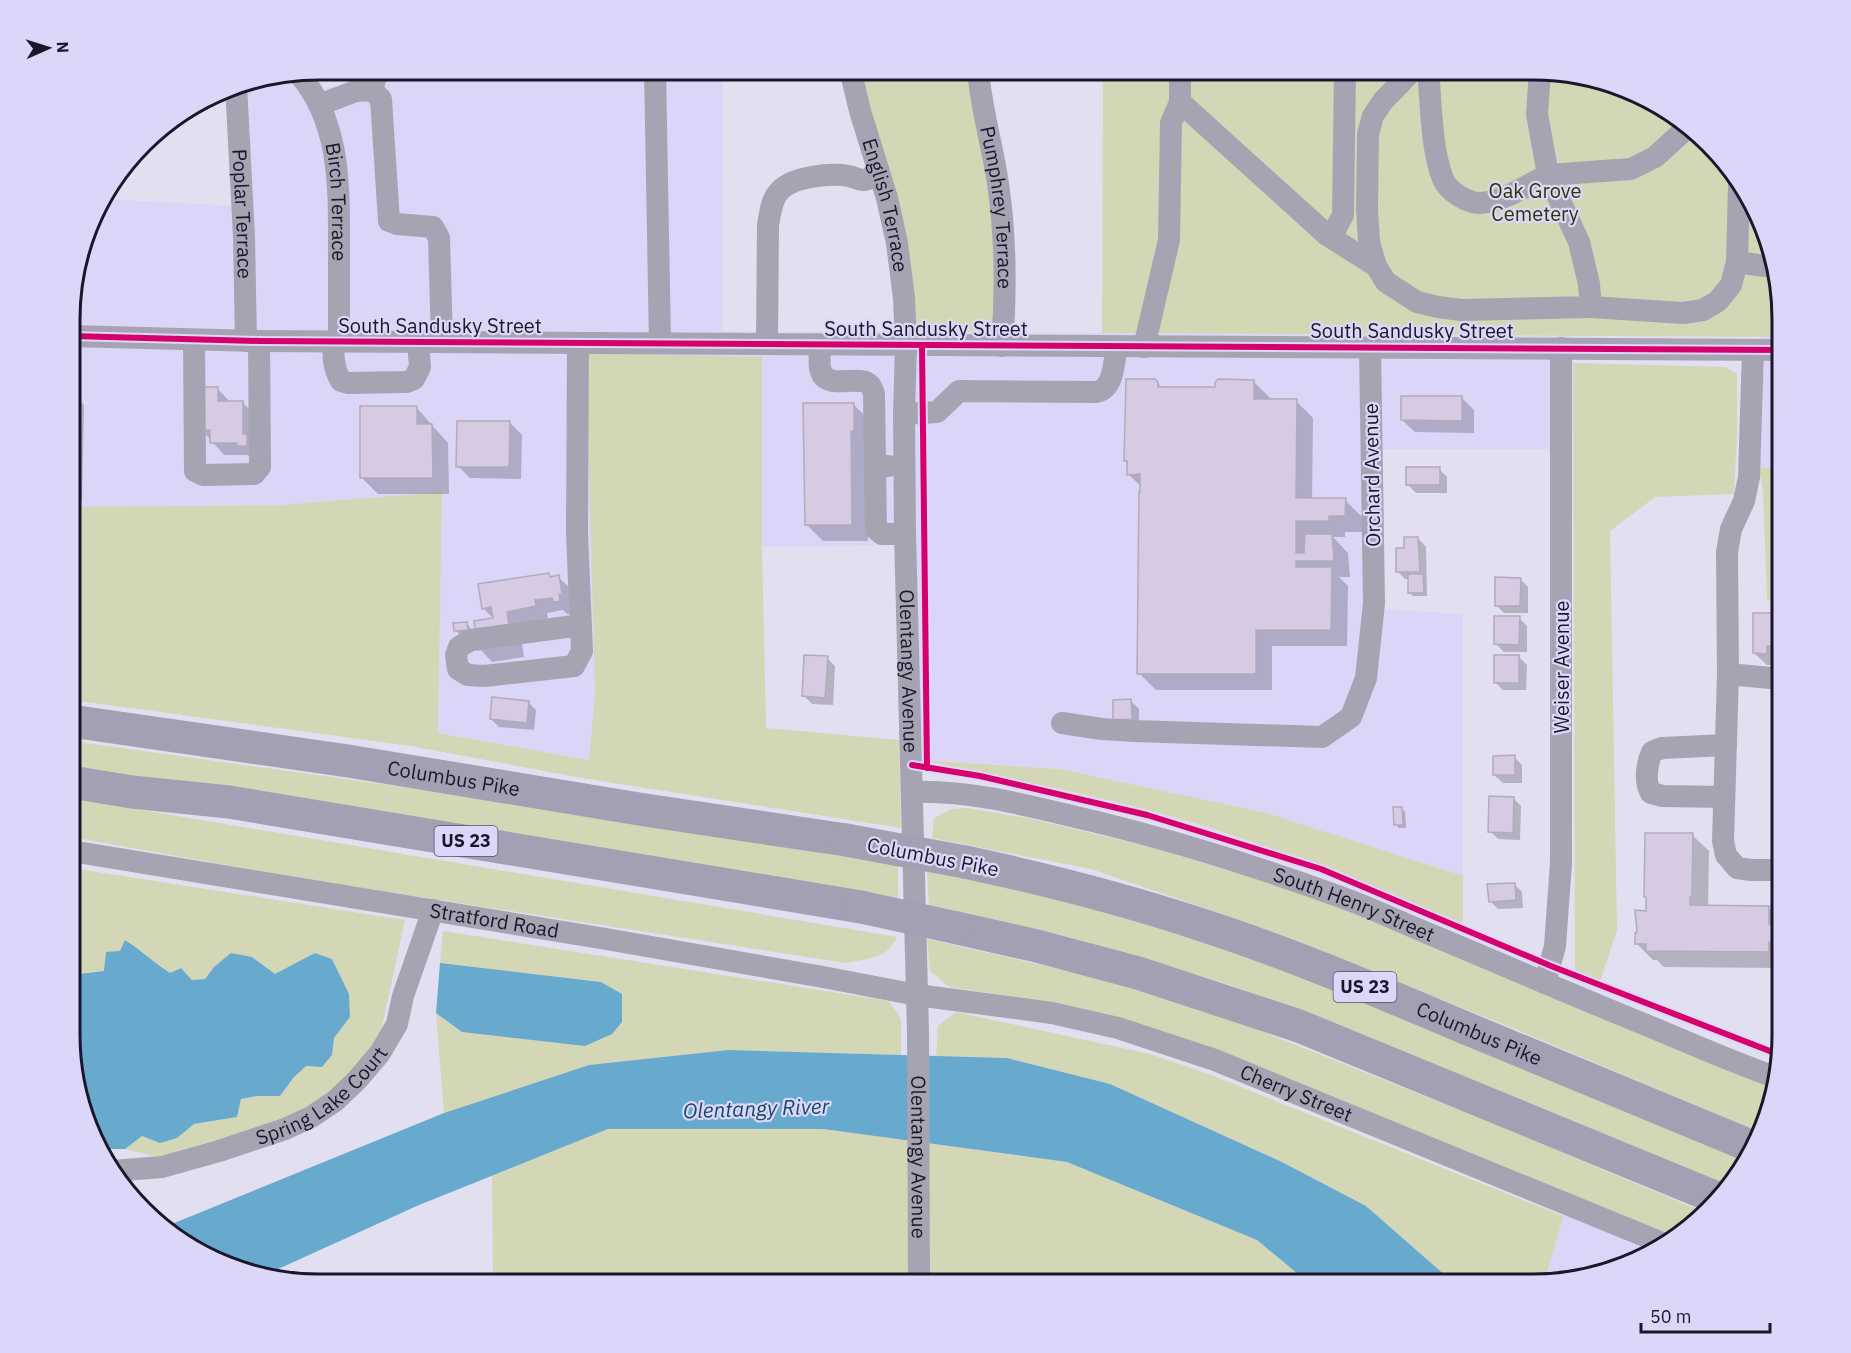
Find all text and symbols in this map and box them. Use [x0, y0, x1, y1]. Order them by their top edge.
north arrow [18, 18, 78, 78]
text: N [53, 41, 73, 54]
street label: Pumphrey Terrace [974, 123, 1019, 289]
street label: English Terrace [856, 135, 915, 274]
street label: Birch Terrace [319, 140, 353, 261]
street label: Poplar Terrace [226, 148, 259, 279]
park label: Oak Grove Cemetery [1489, 177, 1581, 227]
street label: South Sandusky Street [338, 312, 542, 339]
street label: South Sandusky Street [824, 315, 1028, 342]
street label: South Sandusky Street [1310, 317, 1514, 344]
street label: Orchard Avenue [1357, 403, 1386, 547]
street label: Olentangy Avenue [893, 589, 925, 753]
street label: Weiser Avenue [1548, 600, 1575, 734]
street label: Columbus Pike [386, 754, 522, 802]
road number: US 23 [434, 826, 498, 856]
street label: Columbus Pike [865, 831, 1001, 883]
street label: South Henry Street [1270, 860, 1439, 948]
street label: Stratford Road [428, 896, 561, 944]
road number: US 23 [1334, 972, 1396, 1002]
street label: Columbus Pike [1412, 995, 1546, 1071]
street label: Spring Lake Court [252, 1042, 394, 1151]
street label: Cherry Street [1236, 1058, 1357, 1128]
street label: Olentangy Avenue [905, 1075, 933, 1239]
water label: Olentangy River [682, 1091, 831, 1125]
scale bar [1641, 1296, 1770, 1334]
text: 50 m [1650, 1305, 1692, 1328]

